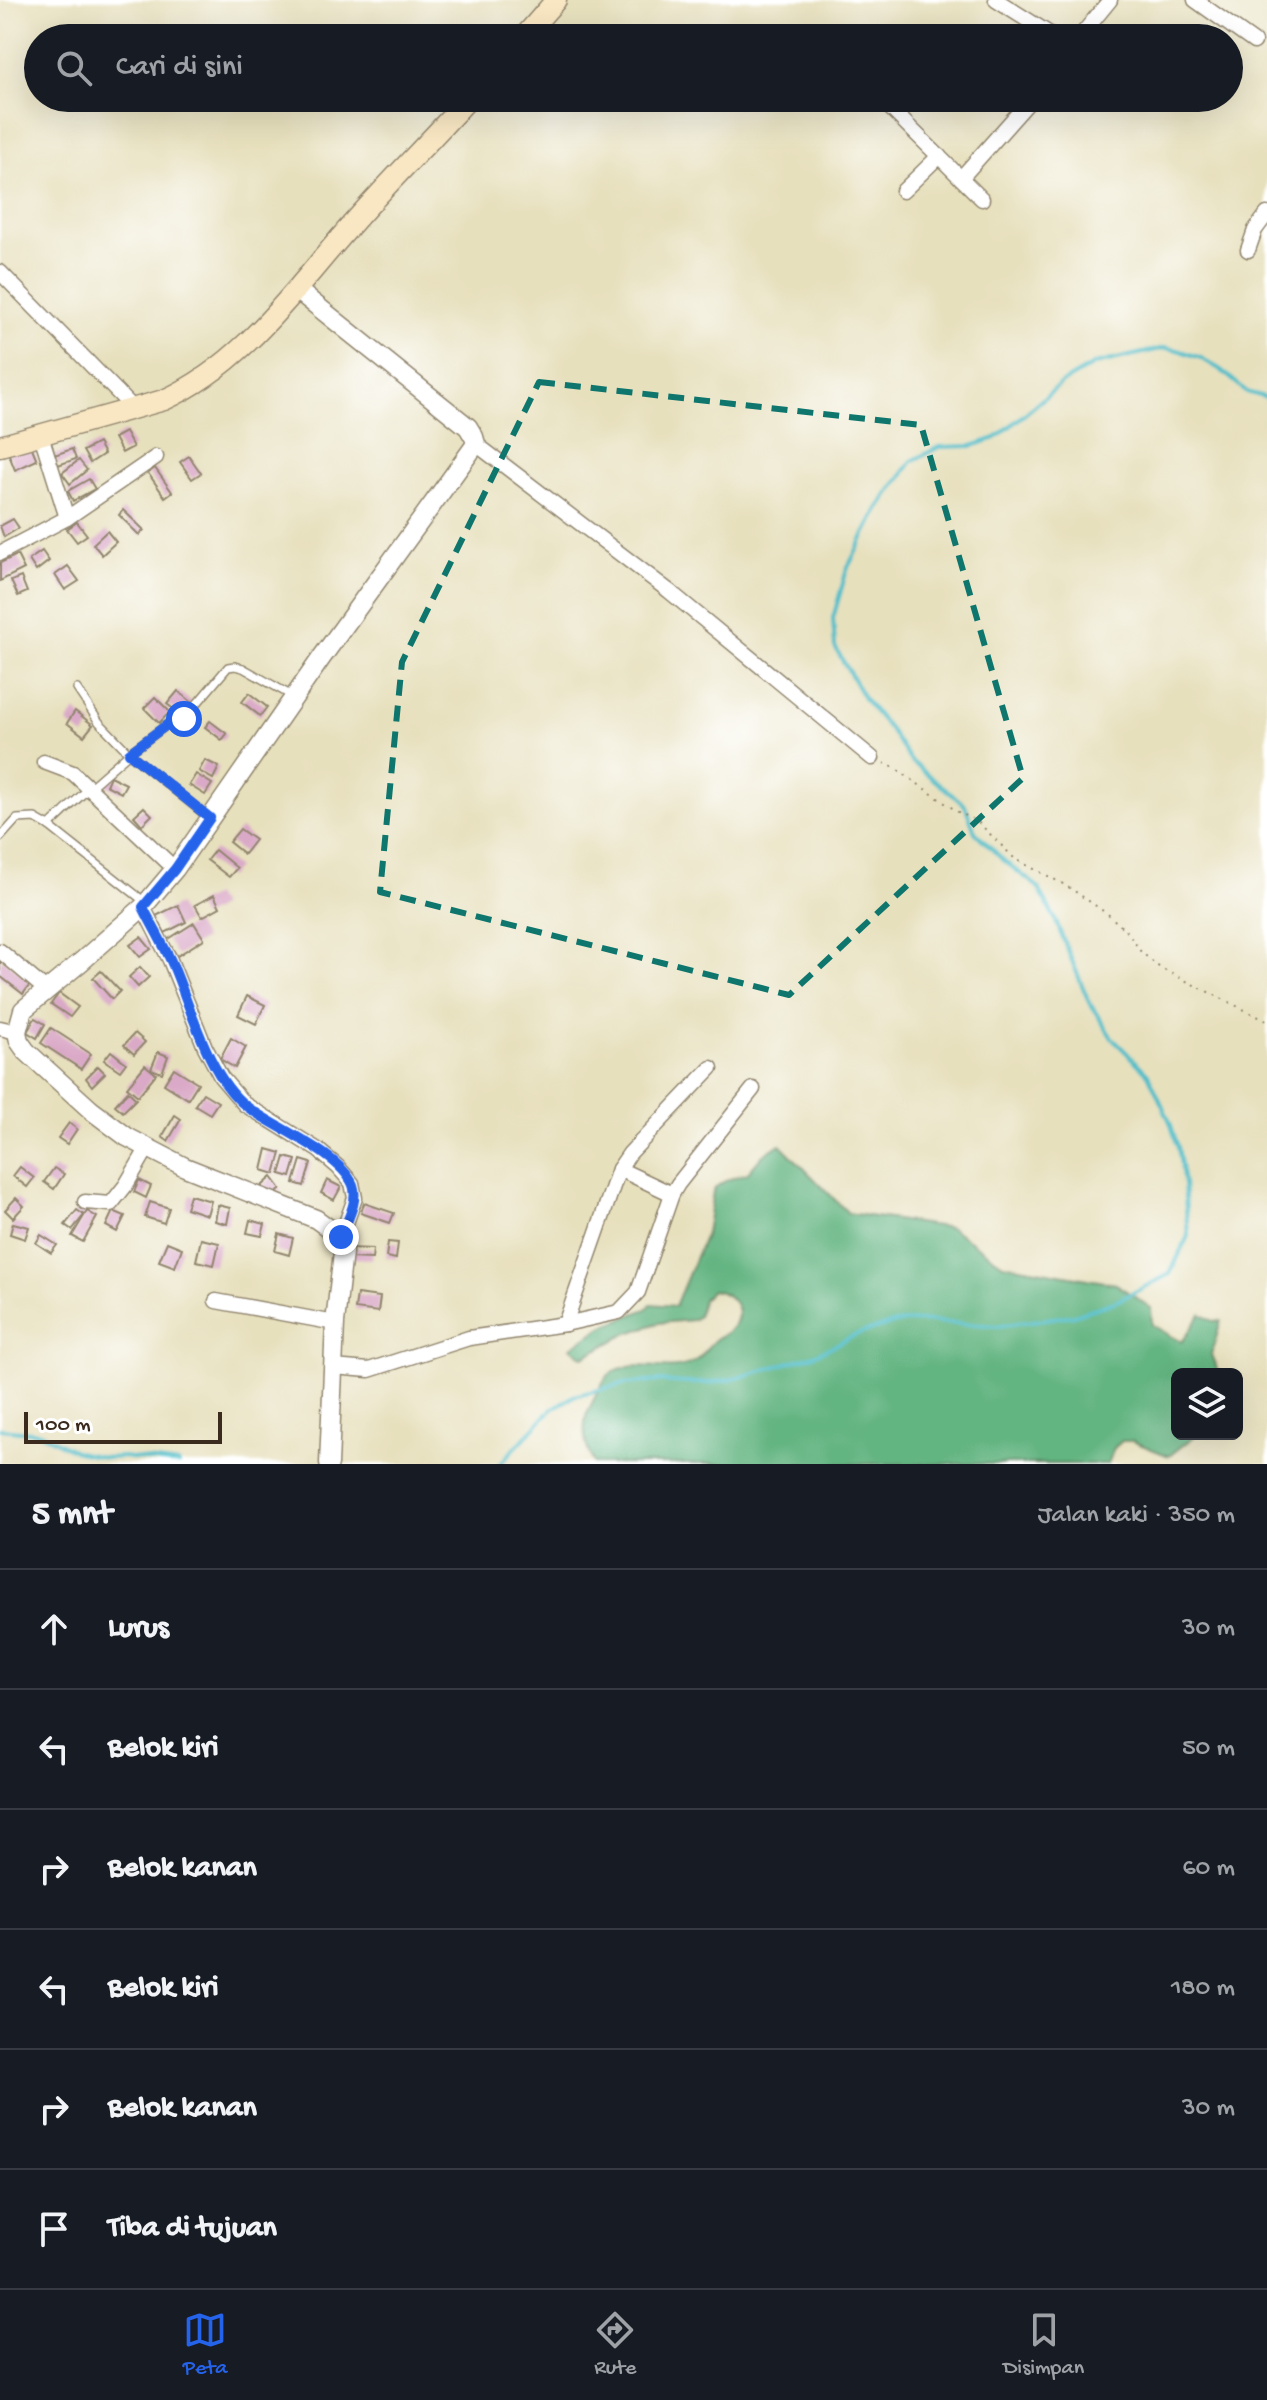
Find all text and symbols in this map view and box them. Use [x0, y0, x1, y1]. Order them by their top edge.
search box [24, 24, 1243, 112]
icon: search [52, 46, 96, 90]
text: Cari di sini [116, 51, 243, 86]
route start [166, 701, 202, 737]
route end [323, 1219, 359, 1255]
map controls [1171, 1368, 1243, 1440]
button: layers [1171, 1368, 1243, 1440]
scale bar [24, 1408, 222, 1444]
text: 100 m [36, 1413, 91, 1439]
text: 5 mnt [32, 1496, 112, 1536]
text: Jalan kaki · 350 m [1038, 1501, 1235, 1532]
icon: ahead [32, 1607, 76, 1651]
text: Lurus [108, 1612, 169, 1647]
text: 30 m [1182, 1614, 1235, 1645]
icon: left [32, 1727, 76, 1771]
text: Belok kiri [108, 1732, 218, 1767]
text: 50 m [1182, 1734, 1235, 1765]
icon: right [32, 1847, 76, 1891]
text: Belok kanan [108, 1852, 257, 1887]
text: 60 m [1182, 1854, 1235, 1885]
icon: left [32, 1967, 76, 2011]
text: Belok kiri [108, 1972, 218, 2007]
text: 180 m [1171, 1974, 1235, 2005]
icon: right [32, 2087, 76, 2131]
text: Belok kanan [108, 2092, 257, 2127]
text: 30 m [1182, 2094, 1235, 2125]
icon: arrive [32, 2207, 76, 2251]
text: Tiba di tujuan [108, 2212, 277, 2247]
tab: Peta [183, 2308, 228, 2382]
tab: Rute [593, 2308, 637, 2382]
tab: Disimpan [1003, 2308, 1084, 2382]

